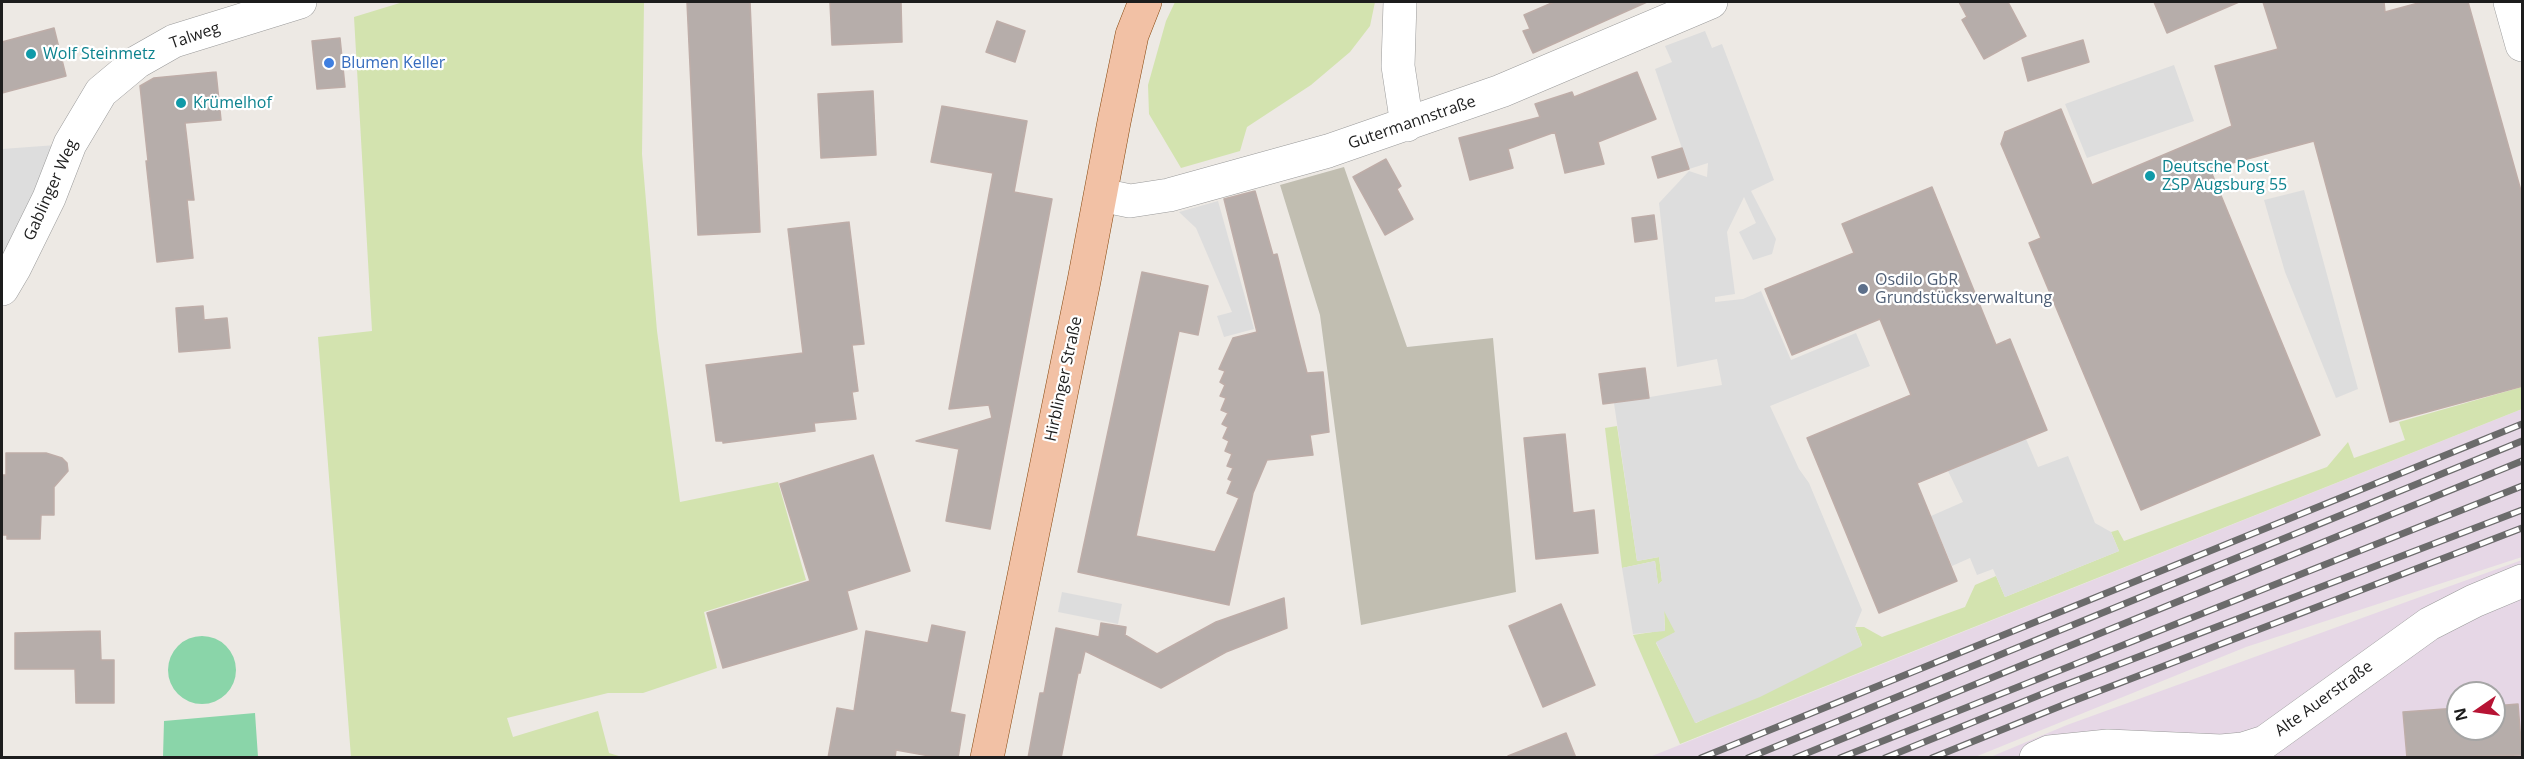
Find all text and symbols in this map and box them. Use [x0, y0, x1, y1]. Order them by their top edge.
street label: Talweg [167, 18, 223, 54]
place label: Wolf Steinmetz [43, 44, 155, 64]
marker: Wolf Steinmetz [24, 47, 38, 61]
place label: Blumen Keller [341, 53, 445, 73]
marker: Blumen Keller [322, 56, 336, 70]
street label: Gutermannstraße [1346, 92, 1478, 154]
place label: Krümelhof [193, 93, 272, 113]
marker: Krümelhof [174, 96, 188, 110]
street label: Gablinger Weg [20, 136, 82, 244]
place label: Deutsche Post ZSP Augsburg 55 [2162, 157, 2287, 195]
marker: Deutsche Post ZSP Augsburg 55 [2143, 169, 2157, 183]
place label: Osdilo GbR Grundstücksverwaltung [1875, 270, 2052, 308]
marker: Osdilo GbR Grundstücksverwaltung [1856, 282, 1870, 296]
street label: Hirblinger Straße [1041, 315, 1087, 443]
street label: Alte Auerstraße [2271, 657, 2377, 741]
north arrow [2446, 681, 2506, 741]
text: N [2448, 706, 2473, 723]

